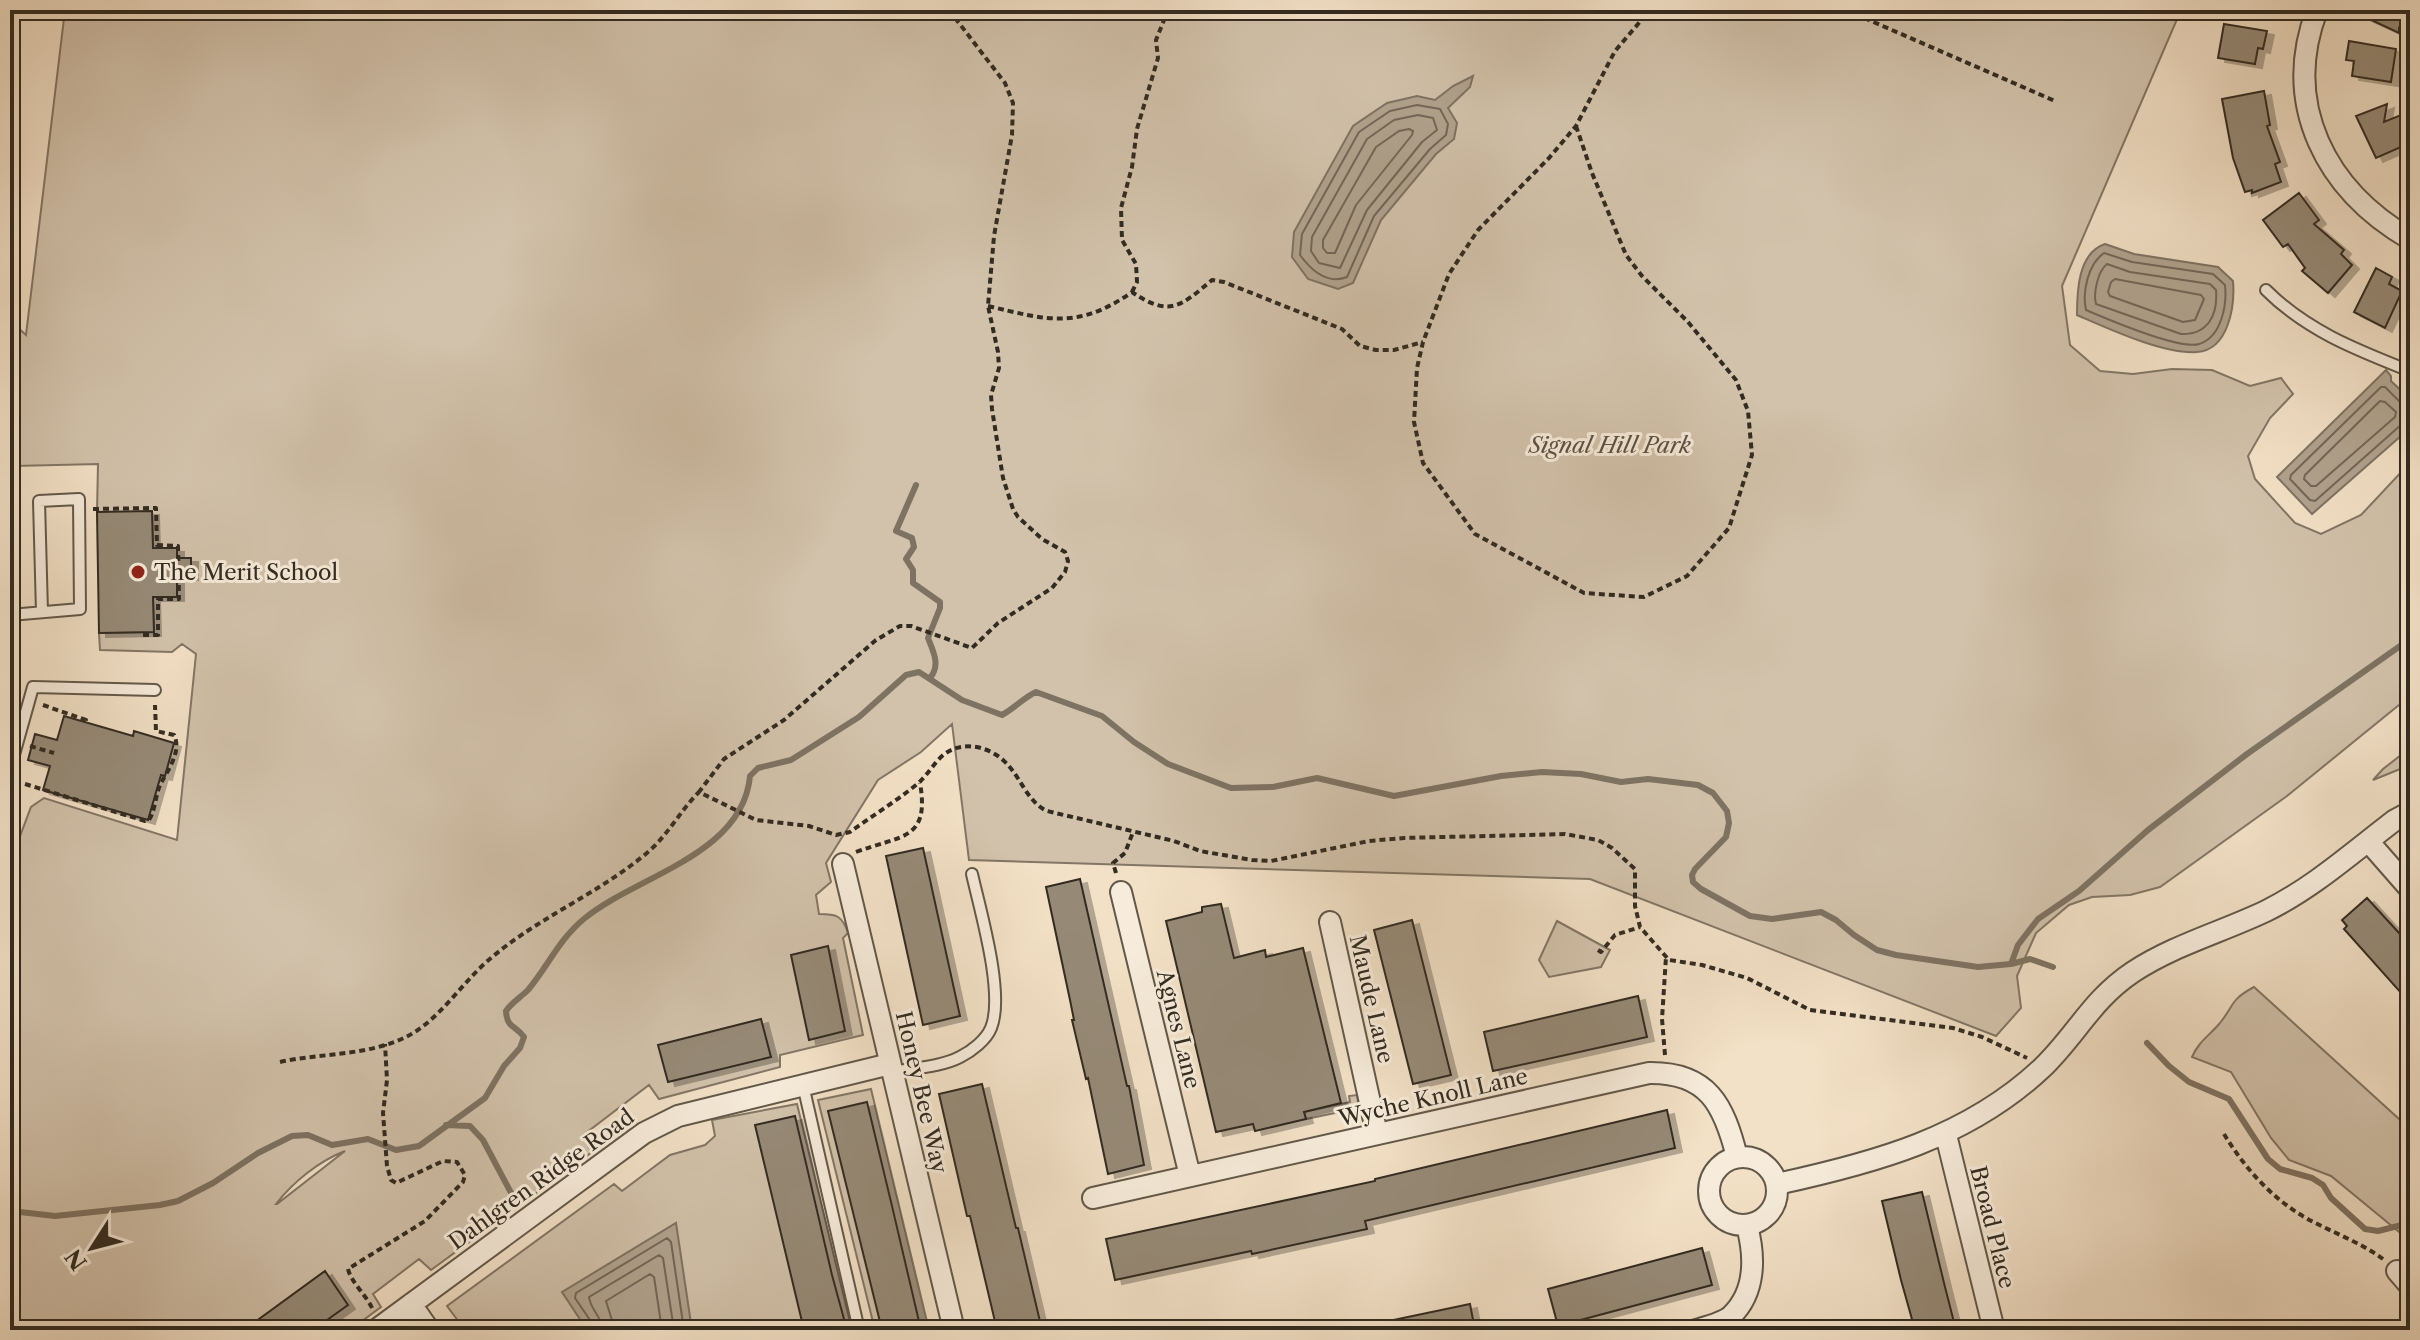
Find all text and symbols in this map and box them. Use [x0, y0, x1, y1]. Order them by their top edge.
park label: Signal Hill Park [1527, 432, 1692, 459]
place label: The Merit School [154, 559, 339, 586]
marker: The Merit School [129, 563, 147, 581]
street label: Maude Lane [1344, 932, 1399, 1066]
street label: Agnes Lane [1150, 966, 1206, 1091]
street label: Honey Bee Way [890, 1009, 953, 1176]
street label: Wyche Knoll Lane [1335, 1063, 1530, 1133]
street label: Dahlgren Ridge Road [443, 1103, 639, 1256]
street label: Broad Place [1964, 1163, 2021, 1291]
north arrow [52, 1208, 132, 1288]
text: N [60, 1244, 93, 1275]

